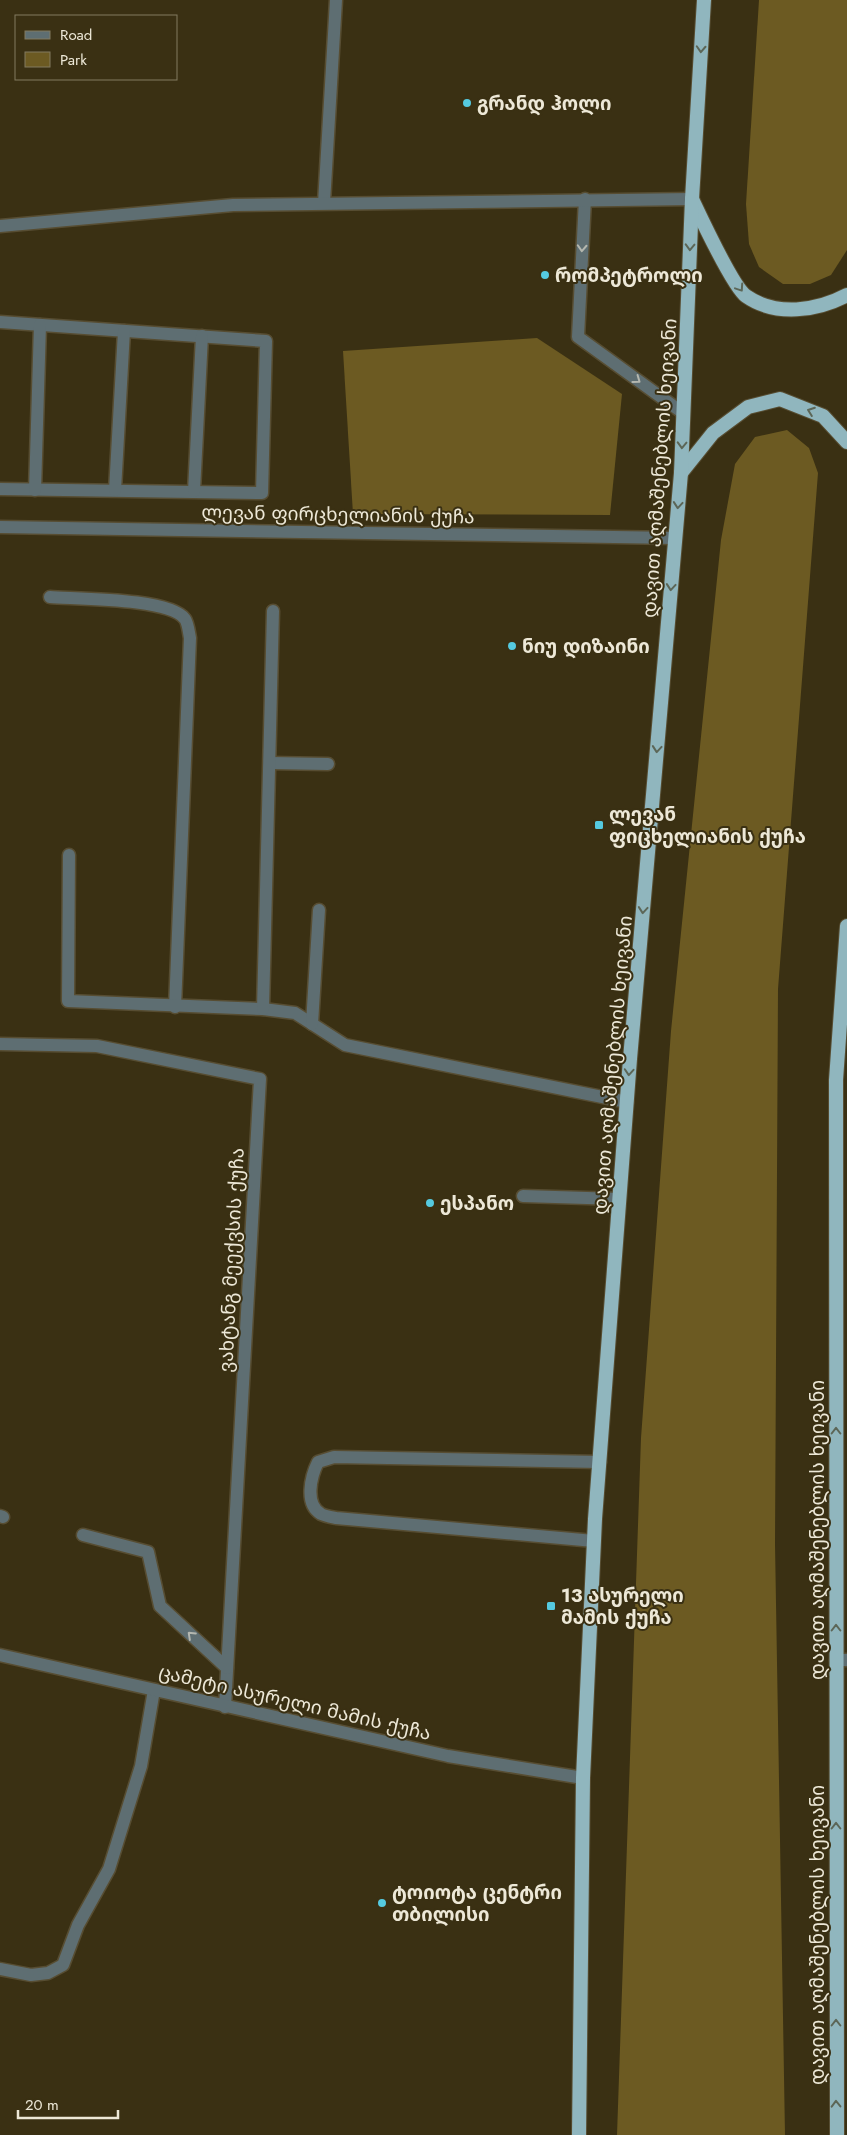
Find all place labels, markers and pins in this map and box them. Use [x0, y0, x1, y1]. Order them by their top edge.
place label: გრანდ ჰოლი [477, 90, 611, 117]
marker: გრანდ ჰოლი [461, 97, 473, 109]
place label: რომპეტროლი [555, 262, 703, 289]
marker: რომპეტროლი [539, 269, 551, 281]
place label: ნიუ დიზაინი [522, 633, 650, 660]
marker: ნიუ დიზაინი [506, 640, 518, 652]
place label: ლევან ფიცხელიანის ქუჩა [609, 801, 806, 850]
marker: ლევან ფიცხელიანის ქუჩა [593, 819, 605, 831]
place label: ესპანო [440, 1190, 514, 1217]
marker: ესპანო [424, 1197, 436, 1209]
place label: 13 ასურელი მამის ქუჩა [561, 1582, 684, 1631]
marker: 13 ასურელი მამის ქუჩა [545, 1600, 557, 1612]
place label: ტოიოტა ცენტრი თბილისი [392, 1879, 562, 1928]
marker: ტოიოტა ცენტრი თბილისი [376, 1897, 388, 1909]

